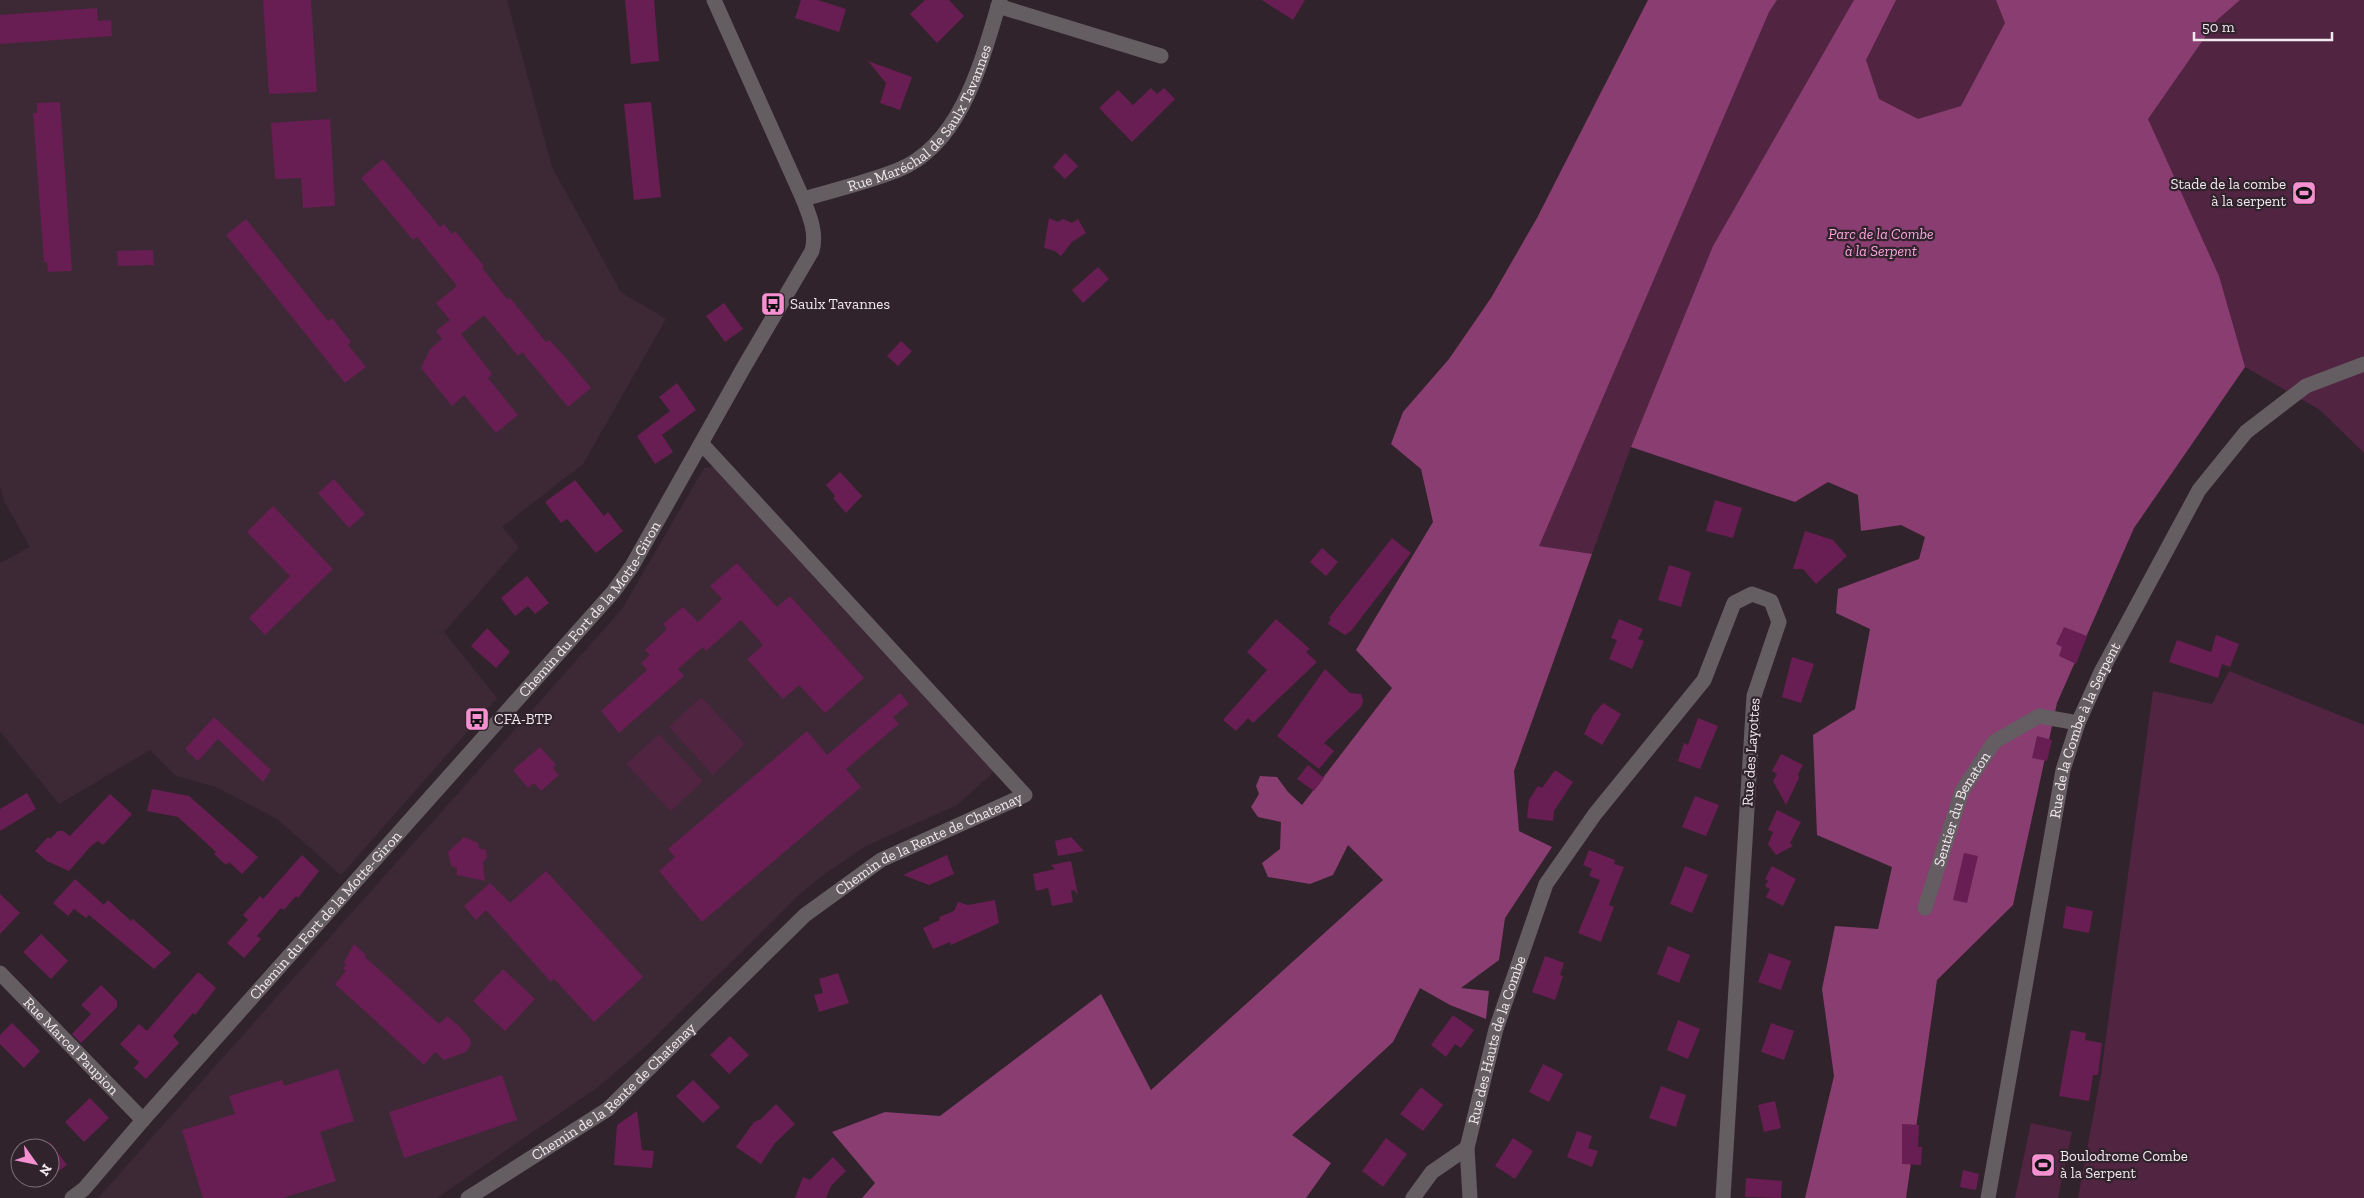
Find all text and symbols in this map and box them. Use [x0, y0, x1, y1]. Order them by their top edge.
scale bar [2194, 10, 2332, 42]
text: 50 m [2202, 18, 2235, 36]
street label: Rue Maréchal de Saulx Tavannes [845, 42, 995, 195]
place label: Stade de la combe à la serpent [2171, 175, 2286, 210]
sports icon: Stade de la combe à la serpent [2291, 180, 2317, 206]
park label: Parc de la Combe à la Serpent [1828, 225, 1934, 260]
bus stop icon: Saulx Tavannes [760, 291, 786, 317]
place label: Saulx Tavannes [790, 295, 890, 313]
street label: Chemin du Fort de la Motte-Giron [515, 518, 665, 701]
street label: Rue de la Combe à la Serpent [2046, 639, 2125, 820]
street label: Rue des Layottes [1738, 697, 1764, 807]
bus stop icon: CFA-BTP [464, 706, 490, 732]
place label: CFA-BTP [494, 710, 553, 728]
street label: Sentier du Benaton [1930, 748, 1994, 869]
street label: Chemin de la Rente de Chatenay [832, 788, 1025, 899]
street label: Chemin du Fort de la Motte-Giron [245, 827, 406, 1003]
street label: Rue des Hauts de la Combe [1464, 953, 1530, 1126]
street label: Rue Marcel Paupion [20, 994, 123, 1099]
street label: Chemin de la Rente de Chatenay [528, 1019, 700, 1164]
north arrow [10, 1138, 60, 1188]
place label: Boulodrome Combe à la Serpent [2060, 1147, 2188, 1182]
sports icon: Boulodrome Combe à la Serpent [2030, 1152, 2056, 1178]
text: N [35, 1161, 56, 1179]

